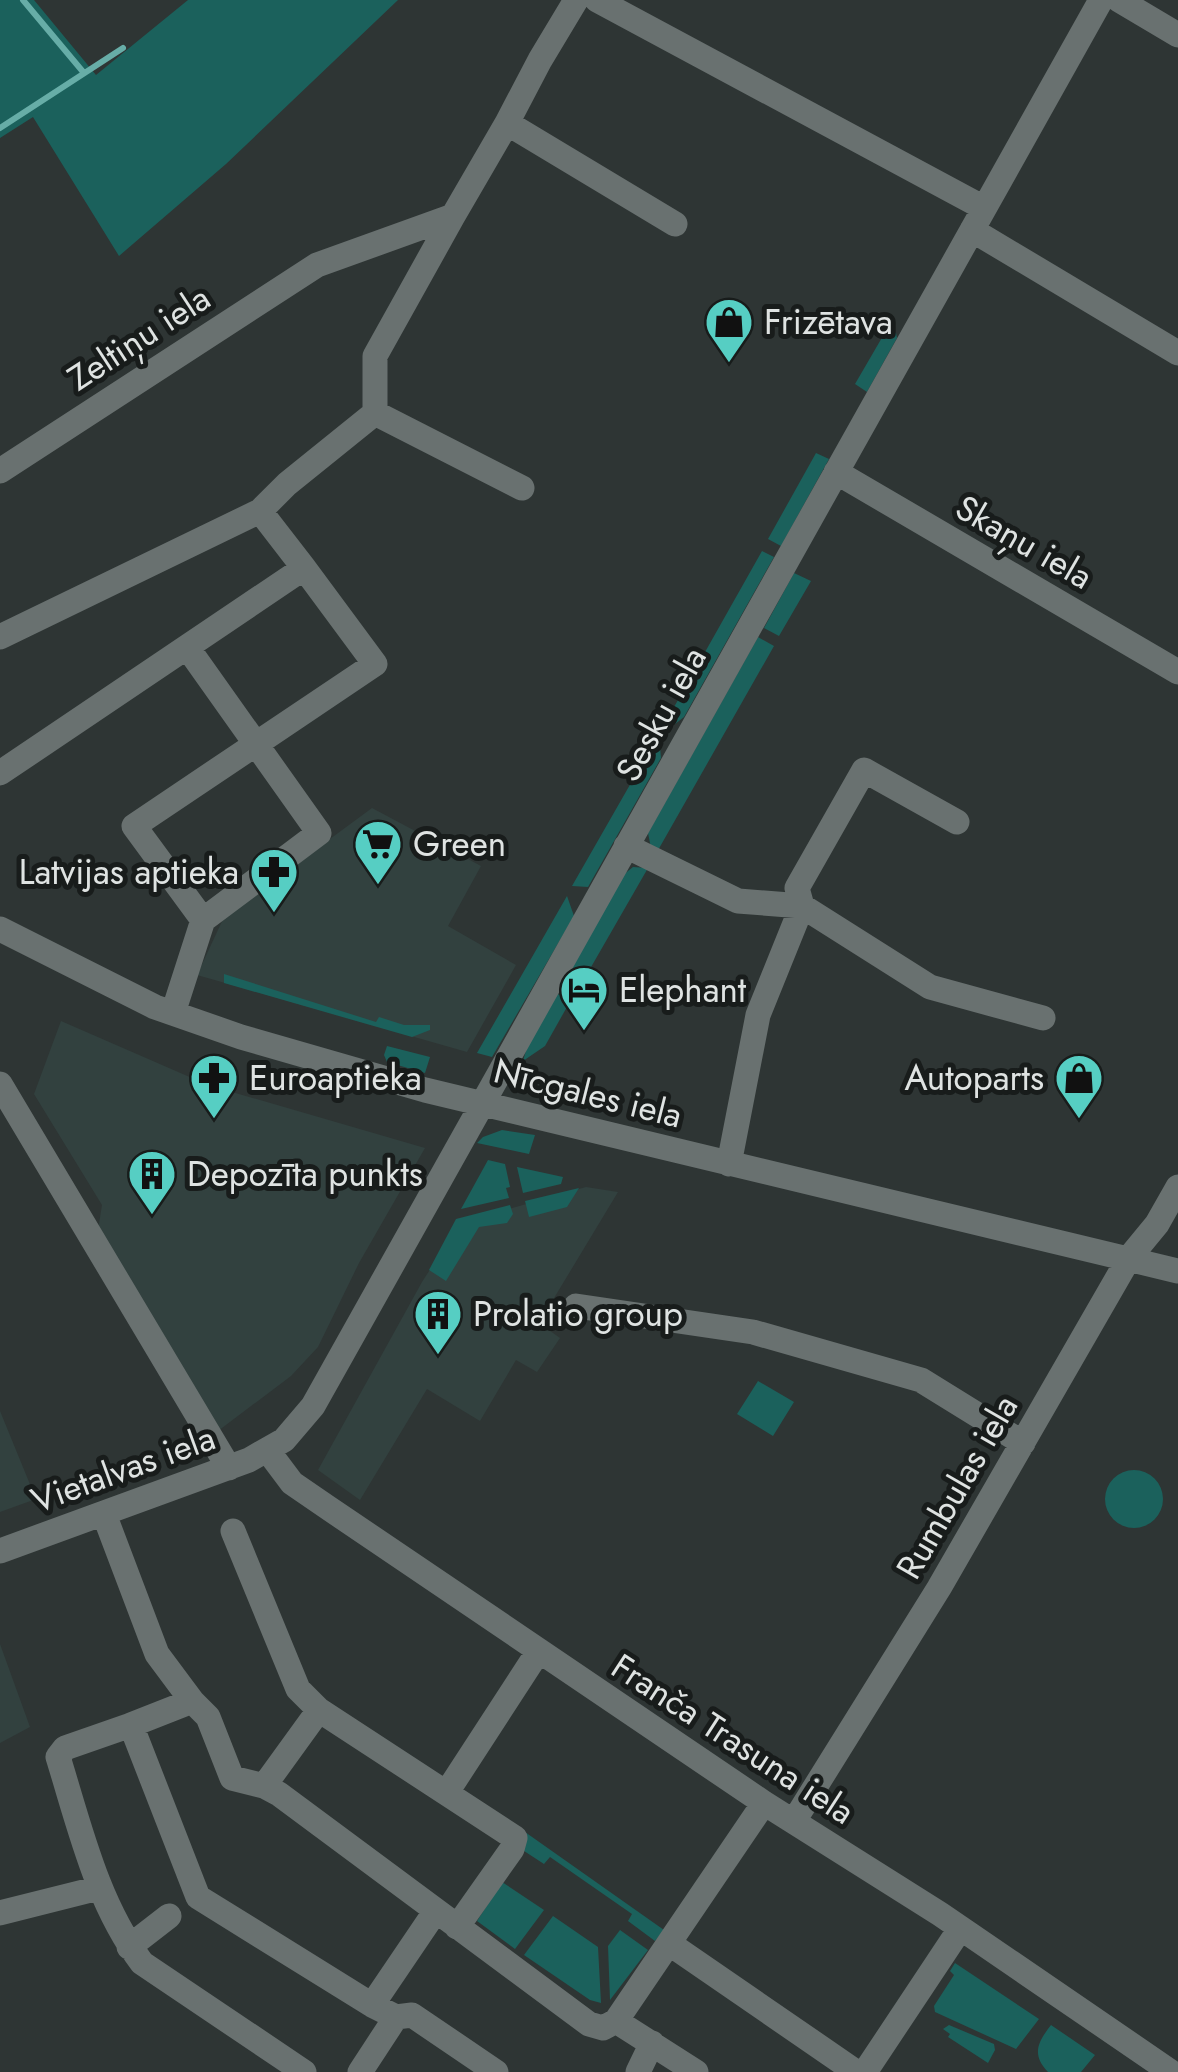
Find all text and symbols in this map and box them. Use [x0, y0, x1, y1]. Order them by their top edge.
street label: Zeltiņu iela [58, 273, 220, 403]
shop icon: Frizētava [703, 296, 755, 364]
place label: Frizētava [764, 297, 893, 347]
street label: Skaņu iela [946, 483, 1102, 601]
street label: Sesku iela [603, 637, 719, 791]
supermarket icon: Green [352, 818, 404, 886]
place label: Green [413, 819, 506, 869]
pharmacy icon: Latvijas aptieka [248, 846, 300, 914]
place label: Latvijas aptieka [19, 847, 239, 897]
hotel icon: Elephant [558, 964, 610, 1032]
place label: Elephant [619, 965, 747, 1015]
street label: Nīcgales iela [489, 1045, 687, 1141]
pharmacy icon: Euroaptieka [188, 1052, 240, 1120]
shop icon: Autoparts [1053, 1052, 1105, 1120]
place label: Euroaptieka [249, 1053, 422, 1103]
place label: Autoparts [904, 1053, 1044, 1103]
building icon: Depozīta punkts [126, 1148, 178, 1216]
place label: Depozīta punkts [187, 1149, 423, 1199]
building icon: Prolatio group [412, 1288, 464, 1356]
place label: Prolatio group [473, 1289, 683, 1339]
street label: Rumbulas iela [884, 1386, 1030, 1588]
street label: Vietalvas iela [24, 1413, 222, 1525]
street label: Franča Trasuna iela [602, 1642, 864, 1836]

